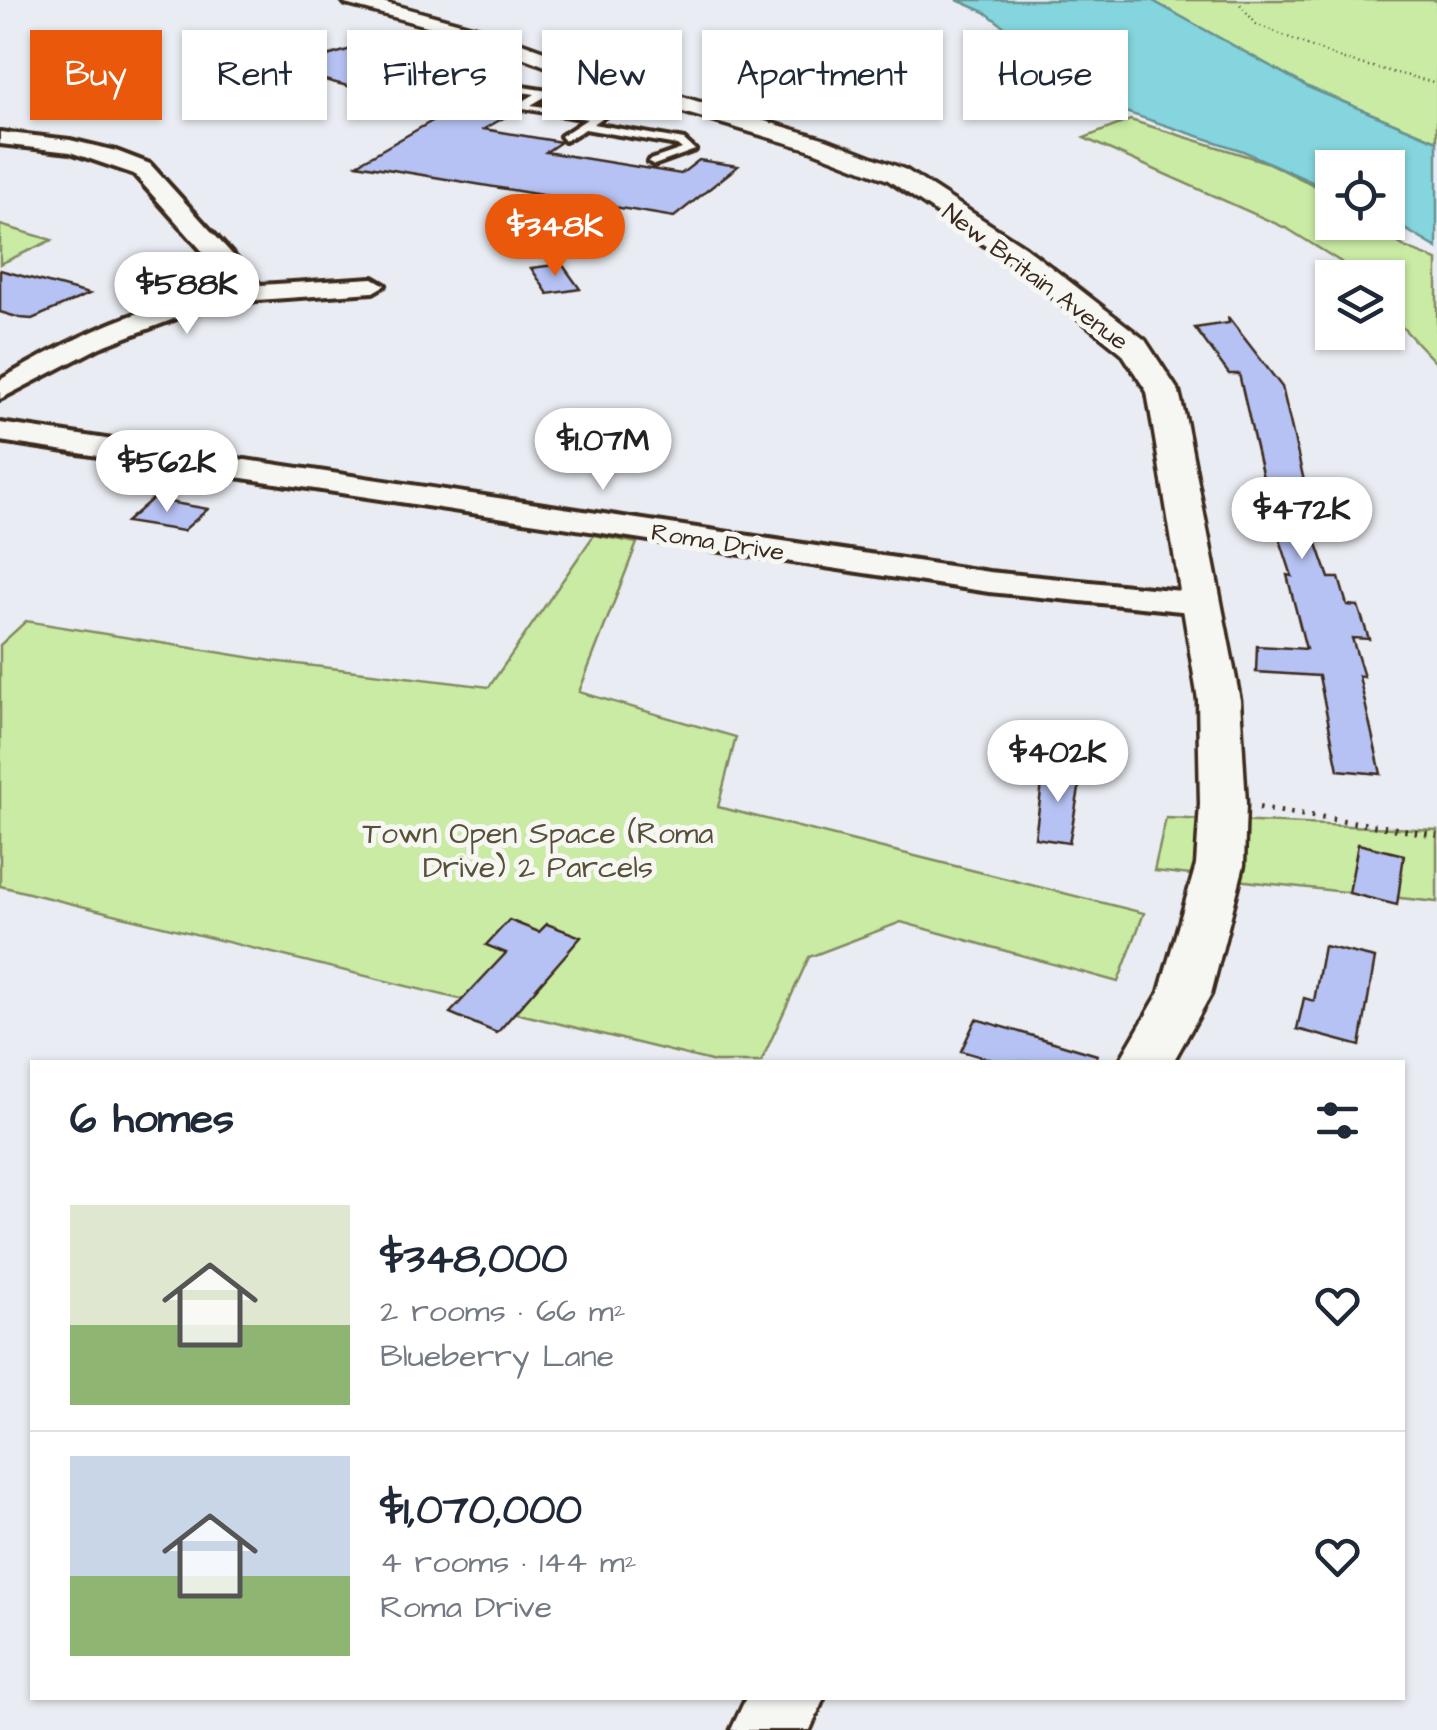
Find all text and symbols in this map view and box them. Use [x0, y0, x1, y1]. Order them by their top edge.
chip: Buy [30, 30, 162, 120]
chip: Rent [182, 30, 327, 120]
chip: Filters [347, 30, 522, 120]
chip: New [542, 30, 682, 120]
chip: Apartment [702, 30, 943, 120]
chip: House [963, 30, 1128, 120]
map controls [1315, 150, 1405, 350]
button: locate [1315, 150, 1405, 240]
pin: $348K [485, 194, 625, 279]
street label: New Britain Avenue [935, 195, 1136, 359]
text: $348K [507, 204, 603, 249]
pin: $588K [117, 252, 257, 337]
button: layers [1315, 260, 1405, 350]
text: $588K [136, 262, 238, 307]
pin: $1.07M [522, 408, 684, 493]
text: $1.07M [557, 418, 649, 463]
pin: $562K [97, 430, 237, 515]
text: $562K [118, 440, 216, 485]
pin: $472K [1232, 477, 1372, 562]
text: $472K [1254, 487, 1350, 532]
street label: Roma Drive [649, 515, 787, 570]
pin: $402K [988, 720, 1128, 805]
text: $402K [1009, 730, 1107, 775]
park label: Town Open Space (Roma Drive) 2 Parcels [362, 813, 714, 889]
text: 6 homes [70, 1091, 234, 1149]
icon: filters [1310, 1093, 1365, 1148]
text: $348,000 [380, 1231, 568, 1289]
icon: home [150, 1245, 270, 1365]
icon: heart [1310, 1278, 1365, 1333]
text: 2 rooms · 66 m² [380, 1289, 626, 1334]
text: Blueberry Lane [380, 1334, 614, 1379]
text: $1,070,000 [380, 1482, 582, 1540]
icon: home [150, 1496, 270, 1616]
icon: heart [1310, 1529, 1365, 1584]
text: 4 rooms · 144 m² [380, 1540, 637, 1585]
text: Roma Drive [380, 1585, 552, 1630]

